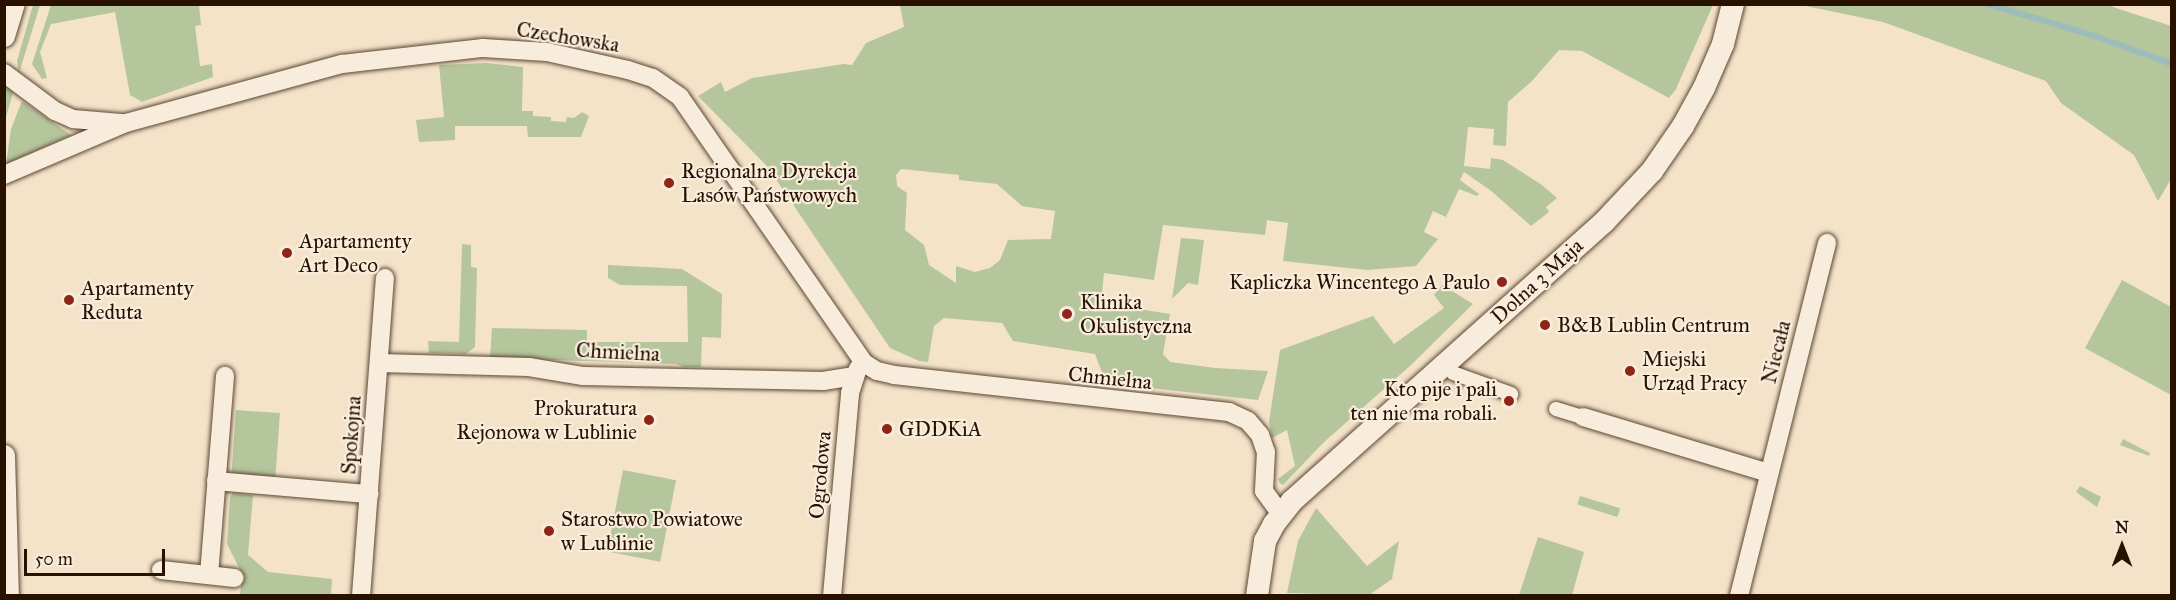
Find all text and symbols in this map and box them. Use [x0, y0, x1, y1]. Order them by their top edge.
street label: Czechowska [515, 16, 621, 58]
place label: Regionalna Dyrekcja Lasów Państwowych [681, 158, 857, 208]
marker: Regionalna Dyrekcja Lasów Państwowych [662, 176, 676, 190]
place label: Apartamenty Art Deco [299, 228, 412, 278]
street label: Dolna 3 Maja [1486, 233, 1588, 329]
marker: Apartamenty Art Deco [280, 246, 294, 260]
place label: Kapliczka Wincentego A Paulo [1229, 269, 1490, 295]
place label: Apartamenty Reduta [81, 275, 194, 325]
marker: Kapliczka Wincentego A Paulo [1495, 275, 1509, 289]
place label: Klinika Okulistyczna [1080, 289, 1192, 339]
marker: Apartamenty Reduta [62, 293, 76, 307]
marker: Klinika Okulistyczna [1058, 305, 1076, 323]
place label: B&B Lublin Centrum [1557, 312, 1750, 338]
marker: B&B Lublin Centrum [1538, 318, 1552, 332]
street label: Niecała [1756, 318, 1796, 386]
street label: Chmielna [575, 337, 661, 367]
place label: Miejski Urząd Pracy [1642, 346, 1747, 396]
street label: Chmielna [1067, 361, 1153, 395]
marker: Miejski Urząd Pracy [1623, 364, 1637, 378]
place label: Kto pije i pali ten nie ma robali. [1350, 376, 1497, 426]
marker: Kto pije i pali ten nie ma robali. [1502, 394, 1516, 408]
street label: Spokojna [336, 395, 366, 475]
place label: Prokuratura Rejonowa w Lublinie [456, 395, 637, 445]
marker: Prokuratura Rejonowa w Lublinie [642, 413, 656, 427]
place label: GDDKiA [899, 416, 982, 442]
marker: GDDKiA [880, 422, 894, 436]
street label: Ogrodowa [804, 430, 836, 520]
place label: Starostwo Powiatowe w Lublinie [561, 506, 743, 556]
north arrow [2092, 516, 2152, 576]
text: N [2115, 518, 2129, 537]
marker: Starostwo Powiatowe w Lublinie [542, 524, 556, 538]
scale bar [27, 537, 168, 575]
text: 50 m [35, 548, 73, 570]

